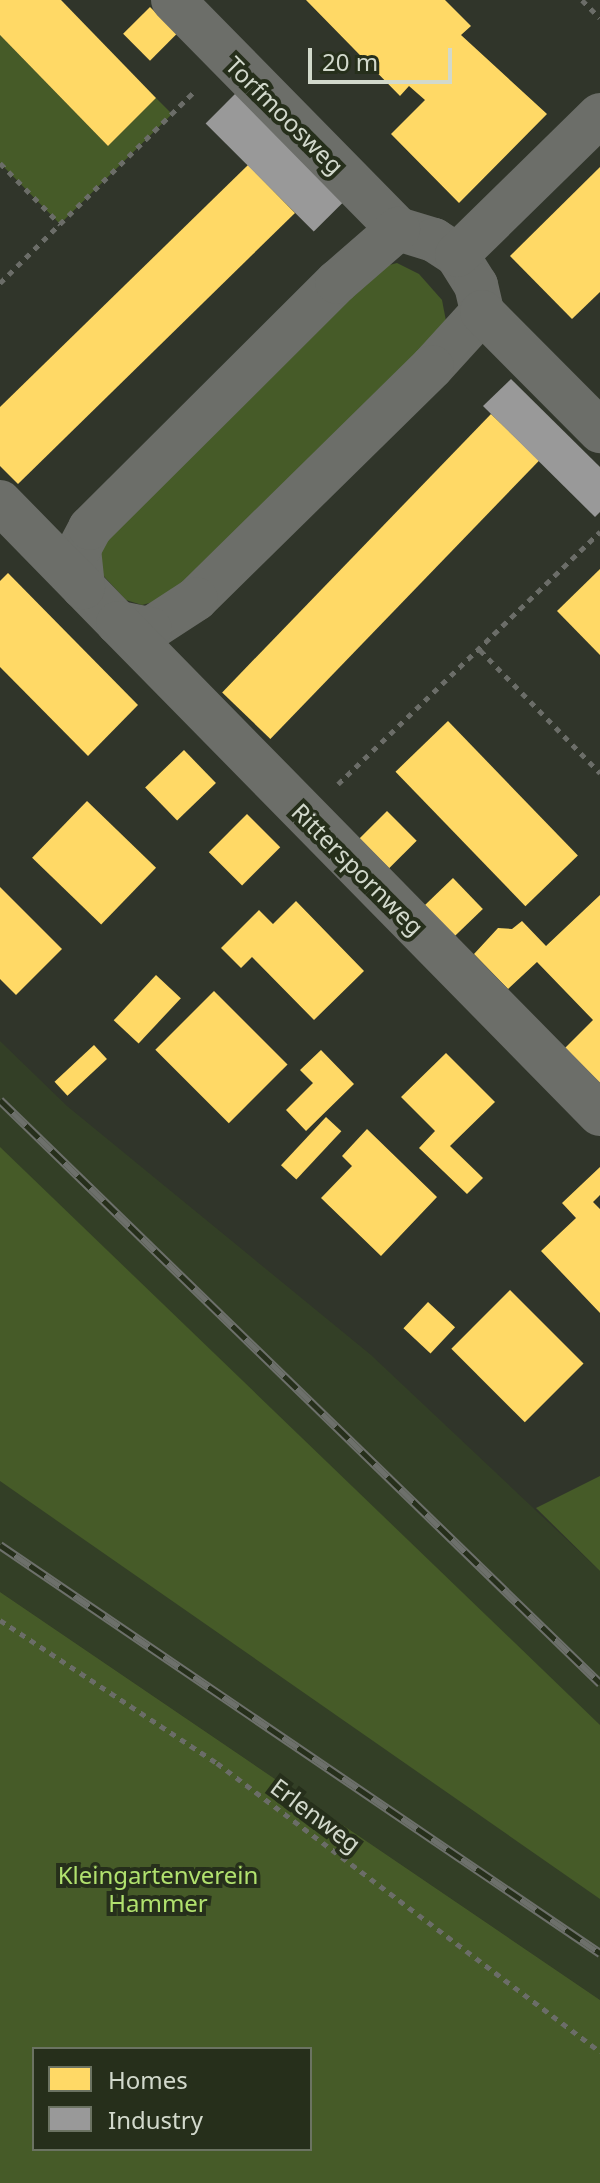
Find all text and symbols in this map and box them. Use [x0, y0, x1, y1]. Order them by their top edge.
scale bar [312, 32, 456, 82]
text: 20 m [322, 45, 378, 78]
street label: Torfmoosweg [220, 50, 350, 180]
street label: Ritterspornweg [286, 797, 430, 941]
street label: Erlenweg [265, 1772, 367, 1858]
park label: Kleingartenverein Hammer [58, 1861, 258, 1917]
legend [32, 2047, 312, 2151]
text: Homes [108, 2063, 188, 2096]
text: Industry [108, 2103, 203, 2136]

